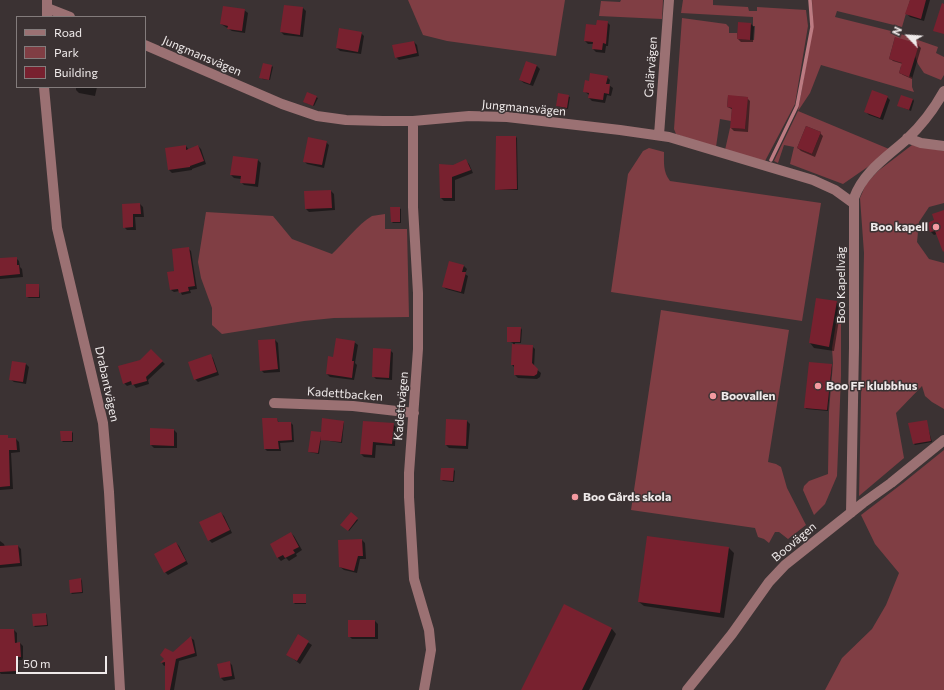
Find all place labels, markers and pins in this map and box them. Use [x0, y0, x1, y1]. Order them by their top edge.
place label: Boo kapell [870, 220, 928, 234]
marker: Boo kapell [931, 222, 941, 232]
place label: Boo FF klubbhus [826, 379, 917, 393]
marker: Boo FF klubbhus [813, 381, 823, 391]
place label: Boovallen [721, 389, 776, 403]
marker: Boovallen [708, 391, 718, 401]
place label: Boo Gårds skola [583, 490, 671, 504]
marker: Boo Gårds skola [570, 492, 580, 502]

